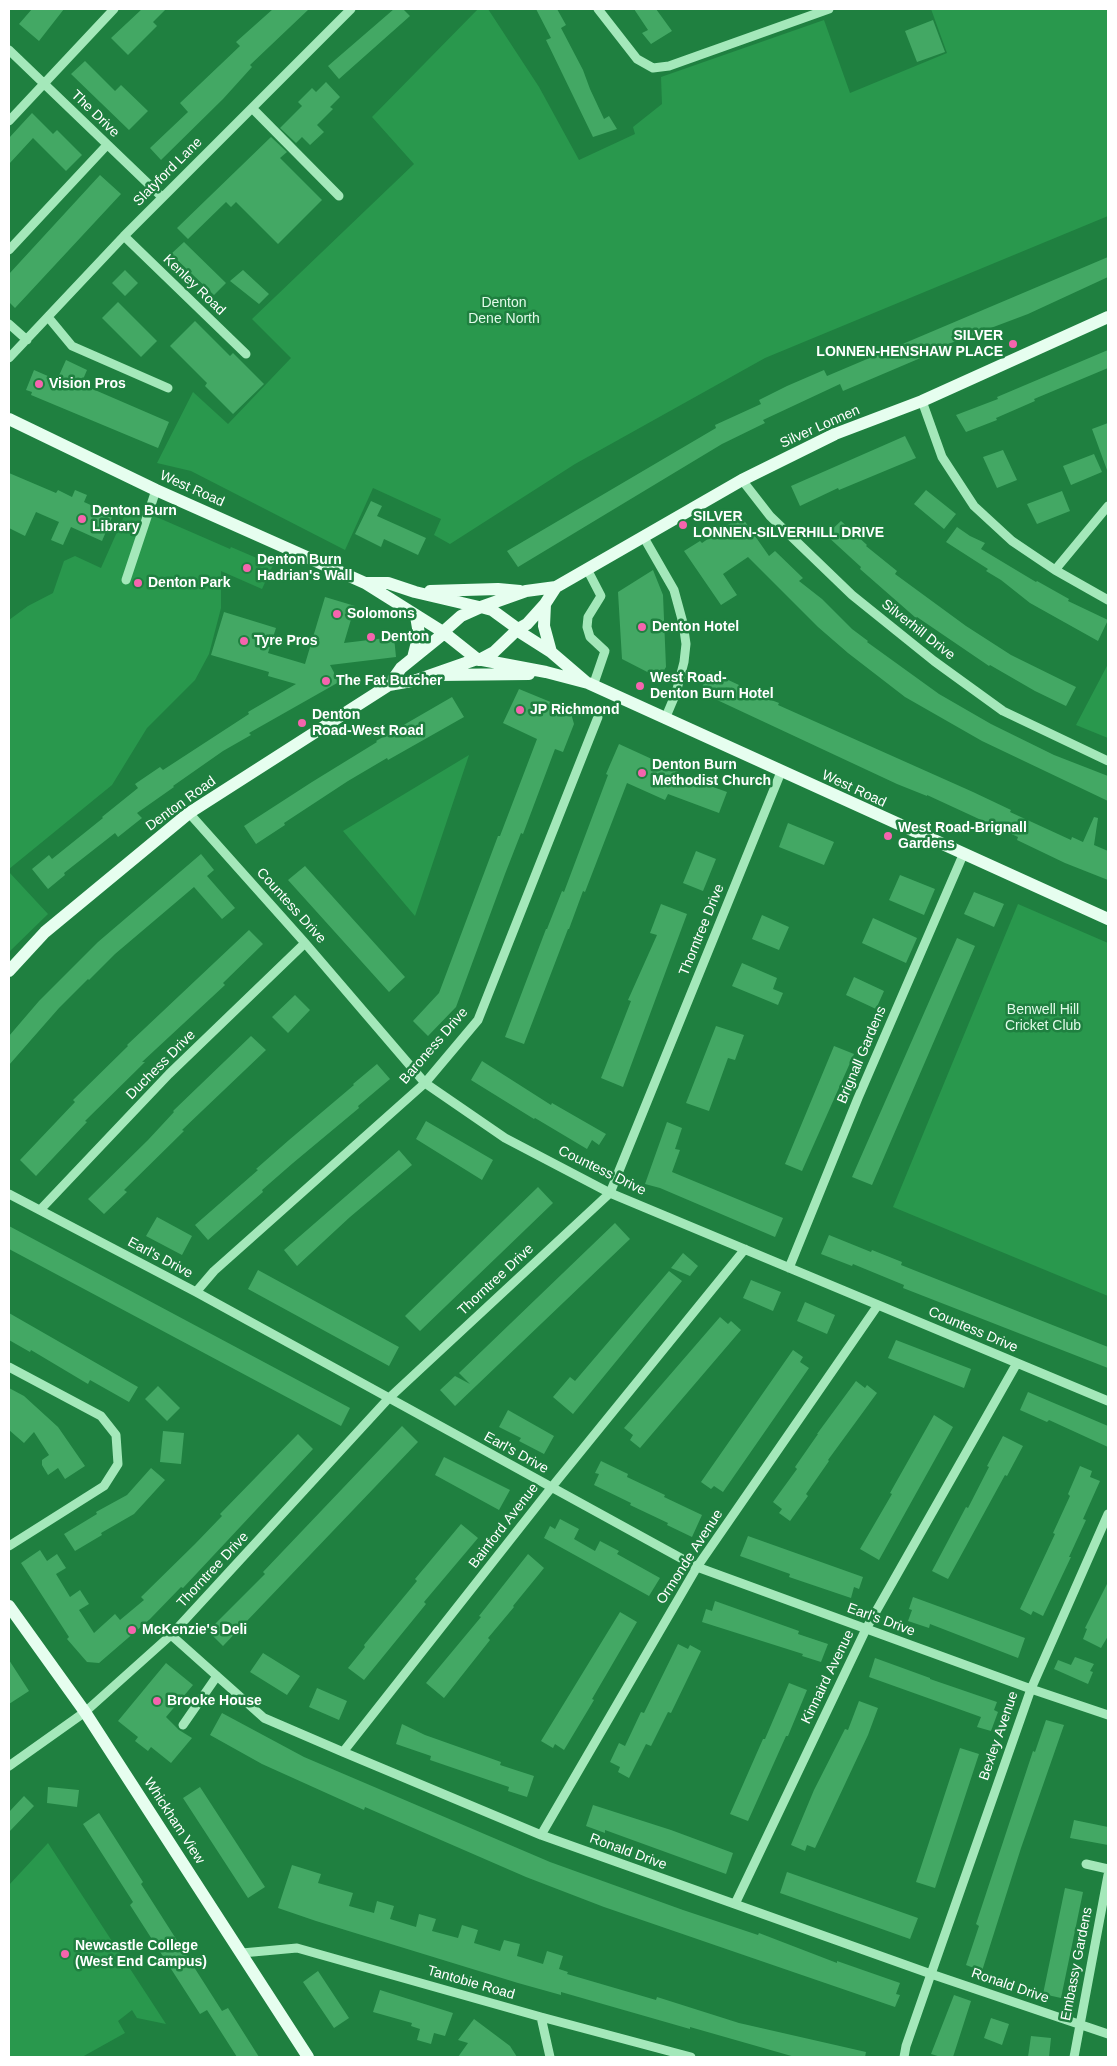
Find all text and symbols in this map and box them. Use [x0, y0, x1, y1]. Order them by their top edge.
street label: The Drive [67, 87, 123, 141]
street label: Slatyford Lane [130, 134, 206, 210]
street label: Kenley Road [159, 251, 229, 319]
park label: Denton Dene North [468, 295, 540, 328]
place label: SILVER LONNEN-HENSHAW PLACE [816, 328, 1003, 361]
marker: SILVER LONNEN-HENSHAW PLACE [1007, 338, 1019, 350]
place label: Vision Pros [49, 376, 126, 392]
marker: Vision Pros [33, 378, 45, 390]
street label: Silver Lonnen [777, 402, 863, 452]
street label: West Road [157, 467, 227, 511]
place label: Denton Burn Library [92, 503, 177, 536]
place label: SILVER LONNEN-SILVERHILL DRIVE [693, 509, 884, 542]
marker: Denton Burn Library [76, 513, 88, 525]
marker: SILVER LONNEN-SILVERHILL DRIVE [677, 519, 689, 531]
place label: Denton Burn Hadrian's Wall [257, 552, 352, 584]
marker: Denton Burn Hadrian's Wall [241, 562, 253, 574]
place label: Denton Park [148, 575, 230, 591]
marker: Denton Park [132, 577, 144, 589]
street label: Silverhill Drive [878, 596, 958, 664]
place label: Solomons [347, 606, 415, 622]
marker: Solomons [331, 608, 343, 620]
place label: Denton Hotel [652, 619, 739, 635]
marker: Denton Hotel [636, 621, 648, 633]
place label: Denton [381, 629, 429, 645]
marker: Denton [365, 631, 377, 643]
place label: Tyre Pros [254, 633, 318, 649]
marker: Tyre Pros [238, 635, 250, 647]
place label: West Road- Denton Burn Hotel [650, 670, 774, 702]
place label: The Fat Butcher [336, 673, 443, 689]
marker: The Fat Butcher [320, 675, 332, 687]
marker: West Road- Denton Burn Hotel [634, 680, 646, 692]
place label: JP Richmond [530, 702, 619, 718]
marker: JP Richmond [514, 704, 526, 716]
place label: Denton Road-West Road [312, 707, 424, 740]
marker: Denton Road-West Road [296, 717, 308, 729]
place label: Denton Burn Methodist Church [652, 757, 771, 790]
marker: Denton Burn Methodist Church [636, 767, 648, 779]
street label: West Road [819, 767, 889, 811]
street label: Denton Road [143, 773, 219, 835]
place label: West Road-Brignall Gardens [898, 820, 1027, 852]
marker: West Road-Brignall Gardens [882, 830, 894, 842]
street label: Countess Drive [253, 865, 329, 947]
street label: Thorntree Drive [676, 882, 728, 978]
park label: Benwell Hill Cricket Club [1005, 1002, 1081, 1034]
street label: Baroness Drive [396, 1004, 472, 1088]
street label: Brignall Gardens [834, 1004, 890, 1106]
street label: Duchess Drive [123, 1027, 199, 1103]
street label: Countess Drive [555, 1142, 649, 1200]
street label: Earl's Drive [125, 1234, 195, 1282]
street label: Thorntree Drive [455, 1241, 537, 1319]
street label: Countess Drive [926, 1304, 1020, 1356]
street label: Earl's Drive [481, 1428, 551, 1478]
street label: Bainford Avenue [466, 1480, 542, 1572]
street label: Ormonde Avenue [653, 1507, 727, 1607]
street label: Thorntree Drive [174, 1529, 252, 1611]
street label: Earl's Drive [845, 1600, 917, 1640]
place label: McKenzie's Deli [142, 1622, 247, 1638]
marker: McKenzie's Deli [126, 1624, 138, 1636]
street label: Kinnaird Avenue [798, 1627, 858, 1727]
street label: Bexley Avenue [976, 1689, 1022, 1783]
place label: Brooke House [167, 1693, 262, 1709]
marker: Brooke House [151, 1695, 163, 1707]
street label: Whickham View [140, 1775, 208, 1867]
street label: Ronald Drive [587, 1830, 669, 1874]
street label: Embassy Gardens [1058, 1906, 1096, 2022]
place label: Newcastle College (West End Campus) [75, 1938, 207, 1970]
marker: Newcastle College (West End Campus) [59, 1948, 71, 1960]
street label: Tantobie Road [425, 1962, 517, 2004]
street label: Ronald Drive [969, 1965, 1051, 2007]

